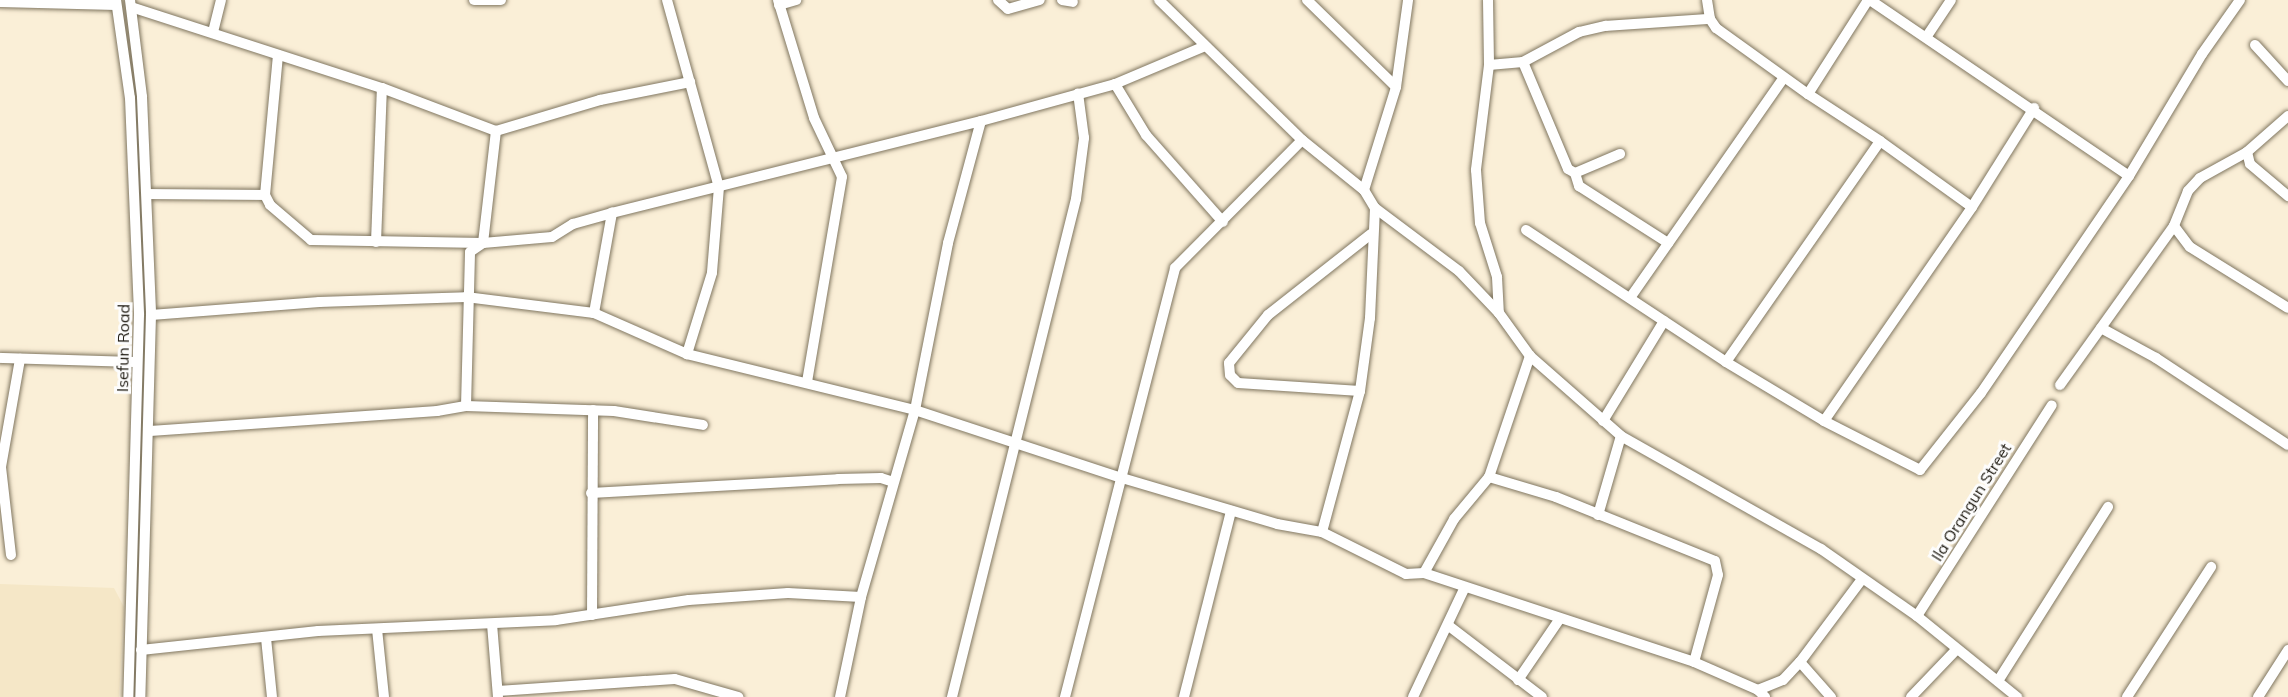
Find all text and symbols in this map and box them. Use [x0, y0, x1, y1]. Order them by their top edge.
street label: Isefun Road [113, 304, 133, 392]
street label: Ila Orangun Street [1927, 439, 2015, 565]

